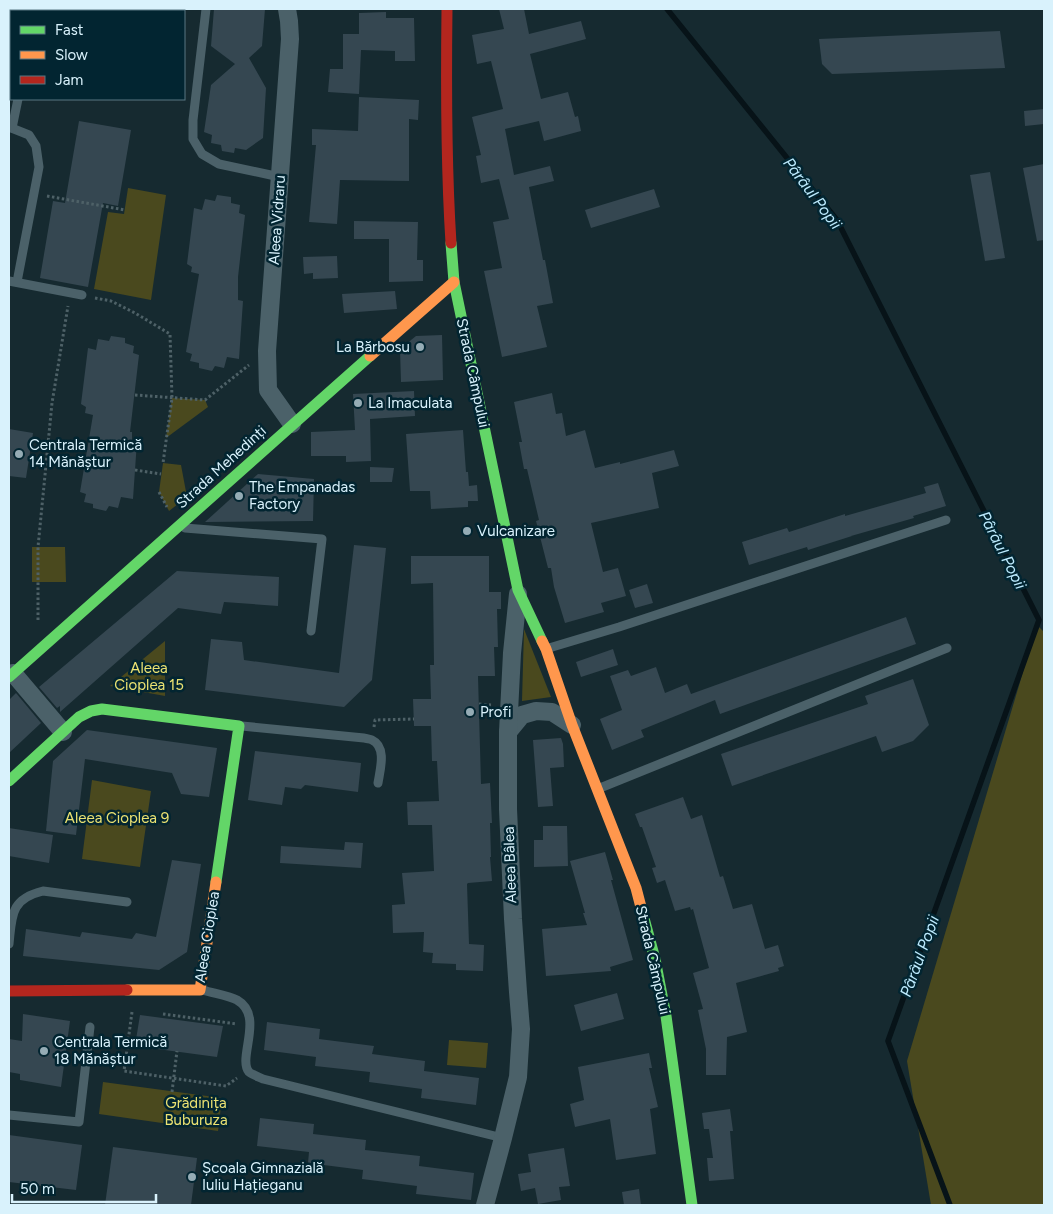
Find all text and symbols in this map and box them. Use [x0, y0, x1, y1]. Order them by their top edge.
legend [10, 10, 185, 100]
text: Fast [55, 21, 84, 39]
text: Slow [55, 46, 88, 64]
text: Jam [55, 71, 83, 89]
water label: Pârâul Popii [779, 154, 846, 233]
street label: Aleea Vidraru [265, 174, 289, 266]
street label: Strada Câmpului [453, 317, 493, 429]
place label: La Bărbosu [336, 338, 410, 356]
marker: La Bărbosu [414, 341, 426, 353]
place label: La Imaculata [368, 394, 452, 412]
marker: La Imaculata [352, 397, 364, 409]
street label: Strada Mehedinți [172, 422, 270, 512]
place label: Centrala Termică 14 Mănăștur [29, 436, 142, 471]
marker: Centrala Termică 14 Mănăștur [13, 448, 25, 460]
place label: The Empanadas Factory [249, 478, 355, 513]
marker: The Empanadas Factory [233, 490, 245, 502]
water label: Pârâul Popii [975, 508, 1030, 593]
place label: Vulcanizare [477, 522, 555, 540]
marker: Vulcanizare [461, 525, 473, 537]
park label: Aleea Cioplea 15 [114, 659, 184, 694]
place label: Profi [480, 703, 511, 721]
marker: Profi [464, 706, 476, 718]
park label: Aleea Cioplea 9 [65, 809, 169, 827]
street label: Aleea Bâlea [500, 826, 520, 904]
street label: Aleea Cioplea [191, 890, 223, 984]
street label: Strada Câmpului [632, 904, 674, 1016]
water label: Pârâul Popii [896, 913, 943, 999]
place label: Centrala Termică 18 Mănăștur [54, 1033, 167, 1068]
marker: Centrala Termică 18 Mănăștur [38, 1045, 50, 1057]
park label: Grădinița Buburuza [164, 1094, 228, 1129]
place label: Școala Gimnazială Iuliu Hațieganu [202, 1159, 323, 1194]
marker: Școala Gimnazială Iuliu Hațieganu [186, 1171, 198, 1183]
scale bar [12, 1172, 156, 1204]
text: 50 m [20, 1180, 55, 1198]

